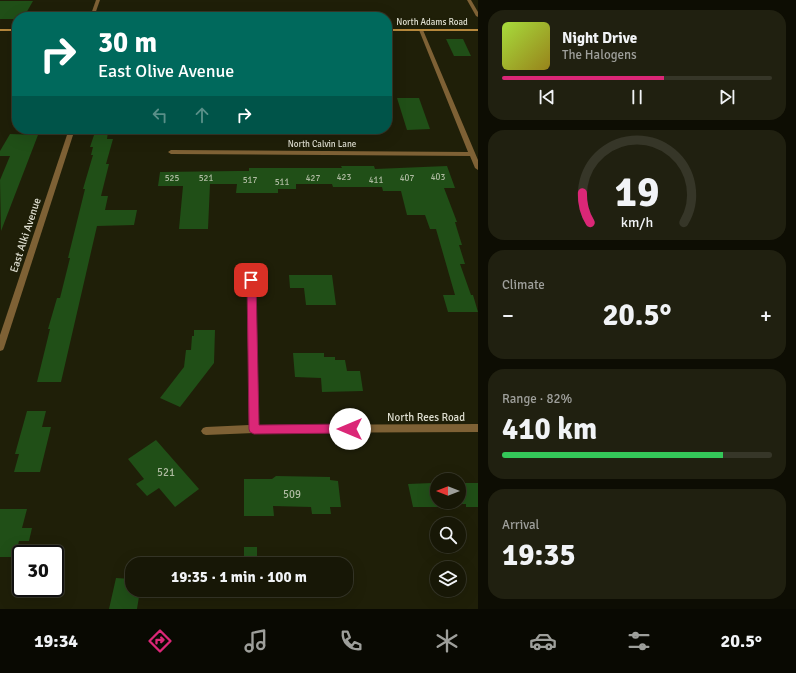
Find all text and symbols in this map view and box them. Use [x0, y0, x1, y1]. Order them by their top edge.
street label: North Adams Road [396, 17, 468, 28]
text: 30 m [98, 26, 157, 60]
icon: right [32, 28, 84, 80]
text: Night Drive [562, 29, 637, 47]
text: The Halogens [562, 47, 637, 63]
text: East Olive Avenue [98, 60, 234, 82]
icon: previous [536, 86, 558, 108]
icon: pause [626, 86, 648, 108]
icon: next [716, 86, 738, 108]
icon: left [149, 104, 171, 126]
icon: ahead [191, 104, 213, 126]
icon: right [233, 104, 255, 126]
street label: North Calvin Lane [288, 139, 357, 150]
text: 19 [615, 166, 659, 217]
house number: 423 [337, 172, 351, 183]
house number: 403 [431, 172, 445, 183]
house number: 525 [165, 173, 179, 184]
house number: 521 [199, 173, 213, 184]
house number: 427 [306, 173, 320, 184]
house number: 407 [400, 173, 414, 184]
house number: 517 [243, 175, 257, 186]
house number: 411 [369, 175, 383, 186]
house number: 511 [275, 177, 289, 188]
street label: East Alki Avenue [7, 196, 44, 274]
text: km/h [621, 213, 653, 230]
pin [234, 263, 268, 297]
icon: arrive [240, 269, 262, 291]
text: Climate [502, 277, 545, 293]
text: 20.5° [602, 297, 672, 334]
text: − [502, 302, 514, 329]
text: + [760, 302, 772, 329]
text: Range · 82% [502, 391, 572, 407]
position arrow [329, 408, 371, 450]
street label: North Rees Road [387, 411, 465, 424]
text: 410 km [502, 411, 597, 448]
house number: 521 [157, 466, 175, 479]
north arrow [430, 473, 466, 509]
map controls [430, 473, 466, 597]
house number: 509 [283, 488, 301, 501]
button: search [430, 517, 466, 553]
text: Arrival [502, 517, 539, 533]
text: 19:35 [502, 537, 576, 574]
speed limit sign: 30 [12, 545, 64, 597]
button: layers [430, 561, 466, 597]
text: 19:35 · 1 min · 100 m [171, 568, 307, 586]
icon: directions [146, 627, 174, 655]
icon: music [242, 627, 270, 655]
icon: phone [337, 627, 365, 655]
icon: climate [433, 627, 461, 655]
icon: car [529, 627, 557, 655]
icon: filters [625, 627, 653, 655]
text: 19:34 [34, 630, 78, 652]
text: 20.5° [721, 630, 762, 652]

